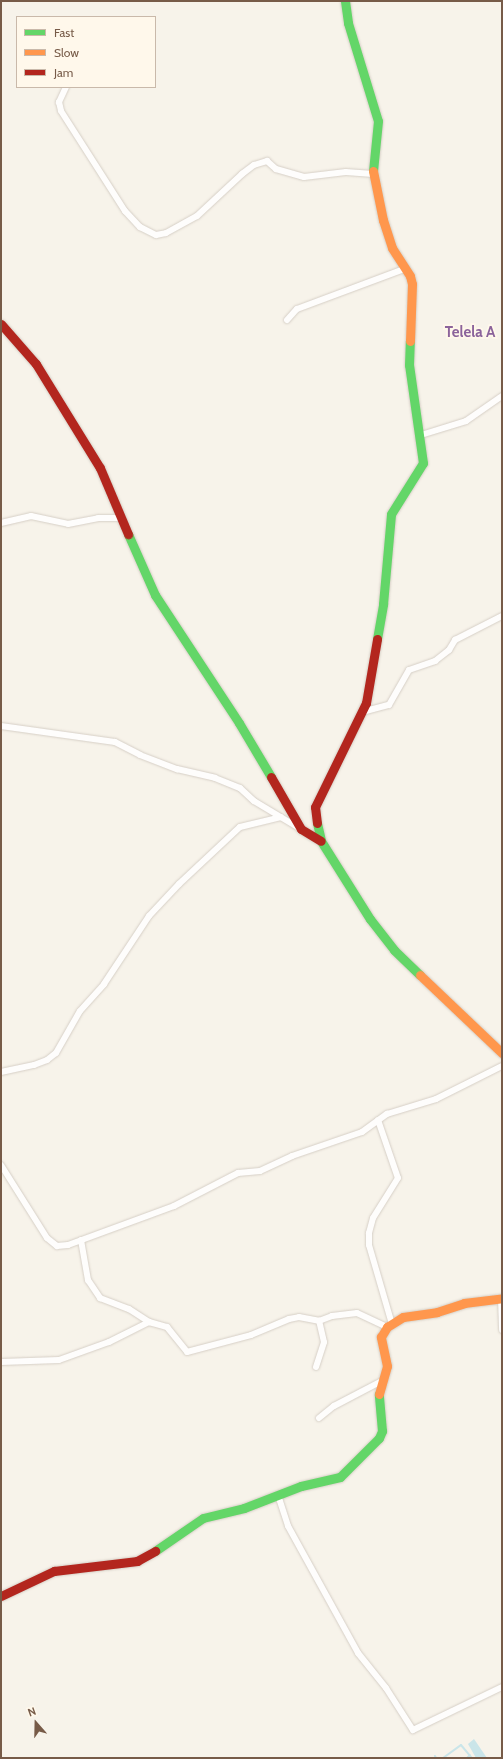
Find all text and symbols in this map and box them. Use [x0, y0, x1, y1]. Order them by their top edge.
legend [16, 16, 156, 88]
text: Fast [54, 25, 74, 40]
text: Slow [54, 45, 79, 60]
text: Jam [54, 65, 73, 80]
district label: Telela A [445, 324, 495, 342]
north arrow [16, 1703, 56, 1743]
text: N [26, 1704, 38, 1720]

